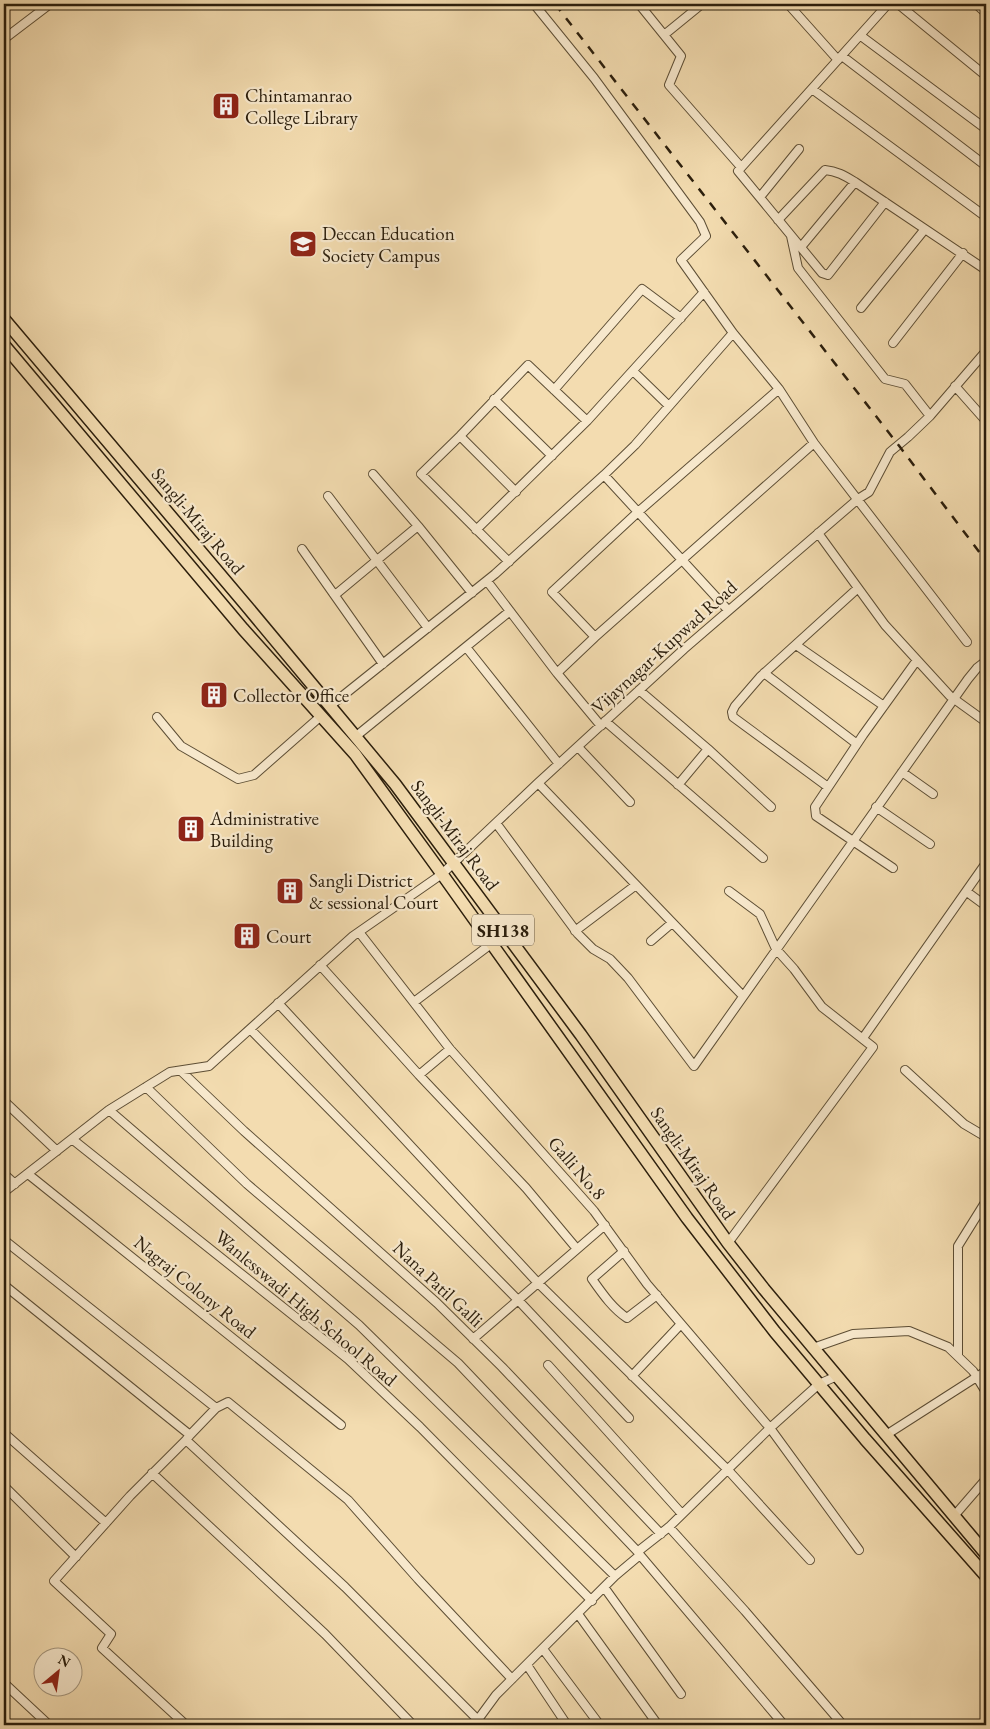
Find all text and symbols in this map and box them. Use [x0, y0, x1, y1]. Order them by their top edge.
place label: Chintamanrao College Library [245, 83, 358, 130]
building icon: Chintamanrao College Library [211, 91, 241, 121]
place label: Deccan Education Society Campus [322, 221, 455, 268]
school or university icon: Deccan Education Society Campus [288, 229, 318, 259]
street label: Sangli-Miraj Road [146, 462, 250, 580]
street label: Vijaynagar-Kupwad Road [586, 575, 743, 719]
building icon: Collector Office [199, 680, 229, 710]
place label: Collector Office [233, 683, 349, 708]
street label: Sangli-Miraj Road [405, 775, 505, 896]
place label: Administrative Building [209, 806, 319, 853]
building icon: Administrative Building [176, 814, 206, 844]
place label: Sangli District & sessional Court [309, 868, 438, 915]
building icon: Sangli District & sessional Court [275, 876, 305, 906]
road number: SH138 [472, 914, 534, 946]
building icon: Court [232, 921, 262, 951]
place label: Court [266, 924, 311, 949]
street label: Sangli-Miraj Road [645, 1102, 741, 1225]
street label: Galli No.8 [542, 1131, 612, 1205]
street label: Wanlesswadi High School Road [210, 1224, 403, 1392]
street label: Nagraj Colony Road [129, 1230, 262, 1344]
street label: Nana Patil Galli [387, 1236, 489, 1333]
north arrow [32, 1646, 82, 1696]
text: N [55, 1650, 74, 1672]

